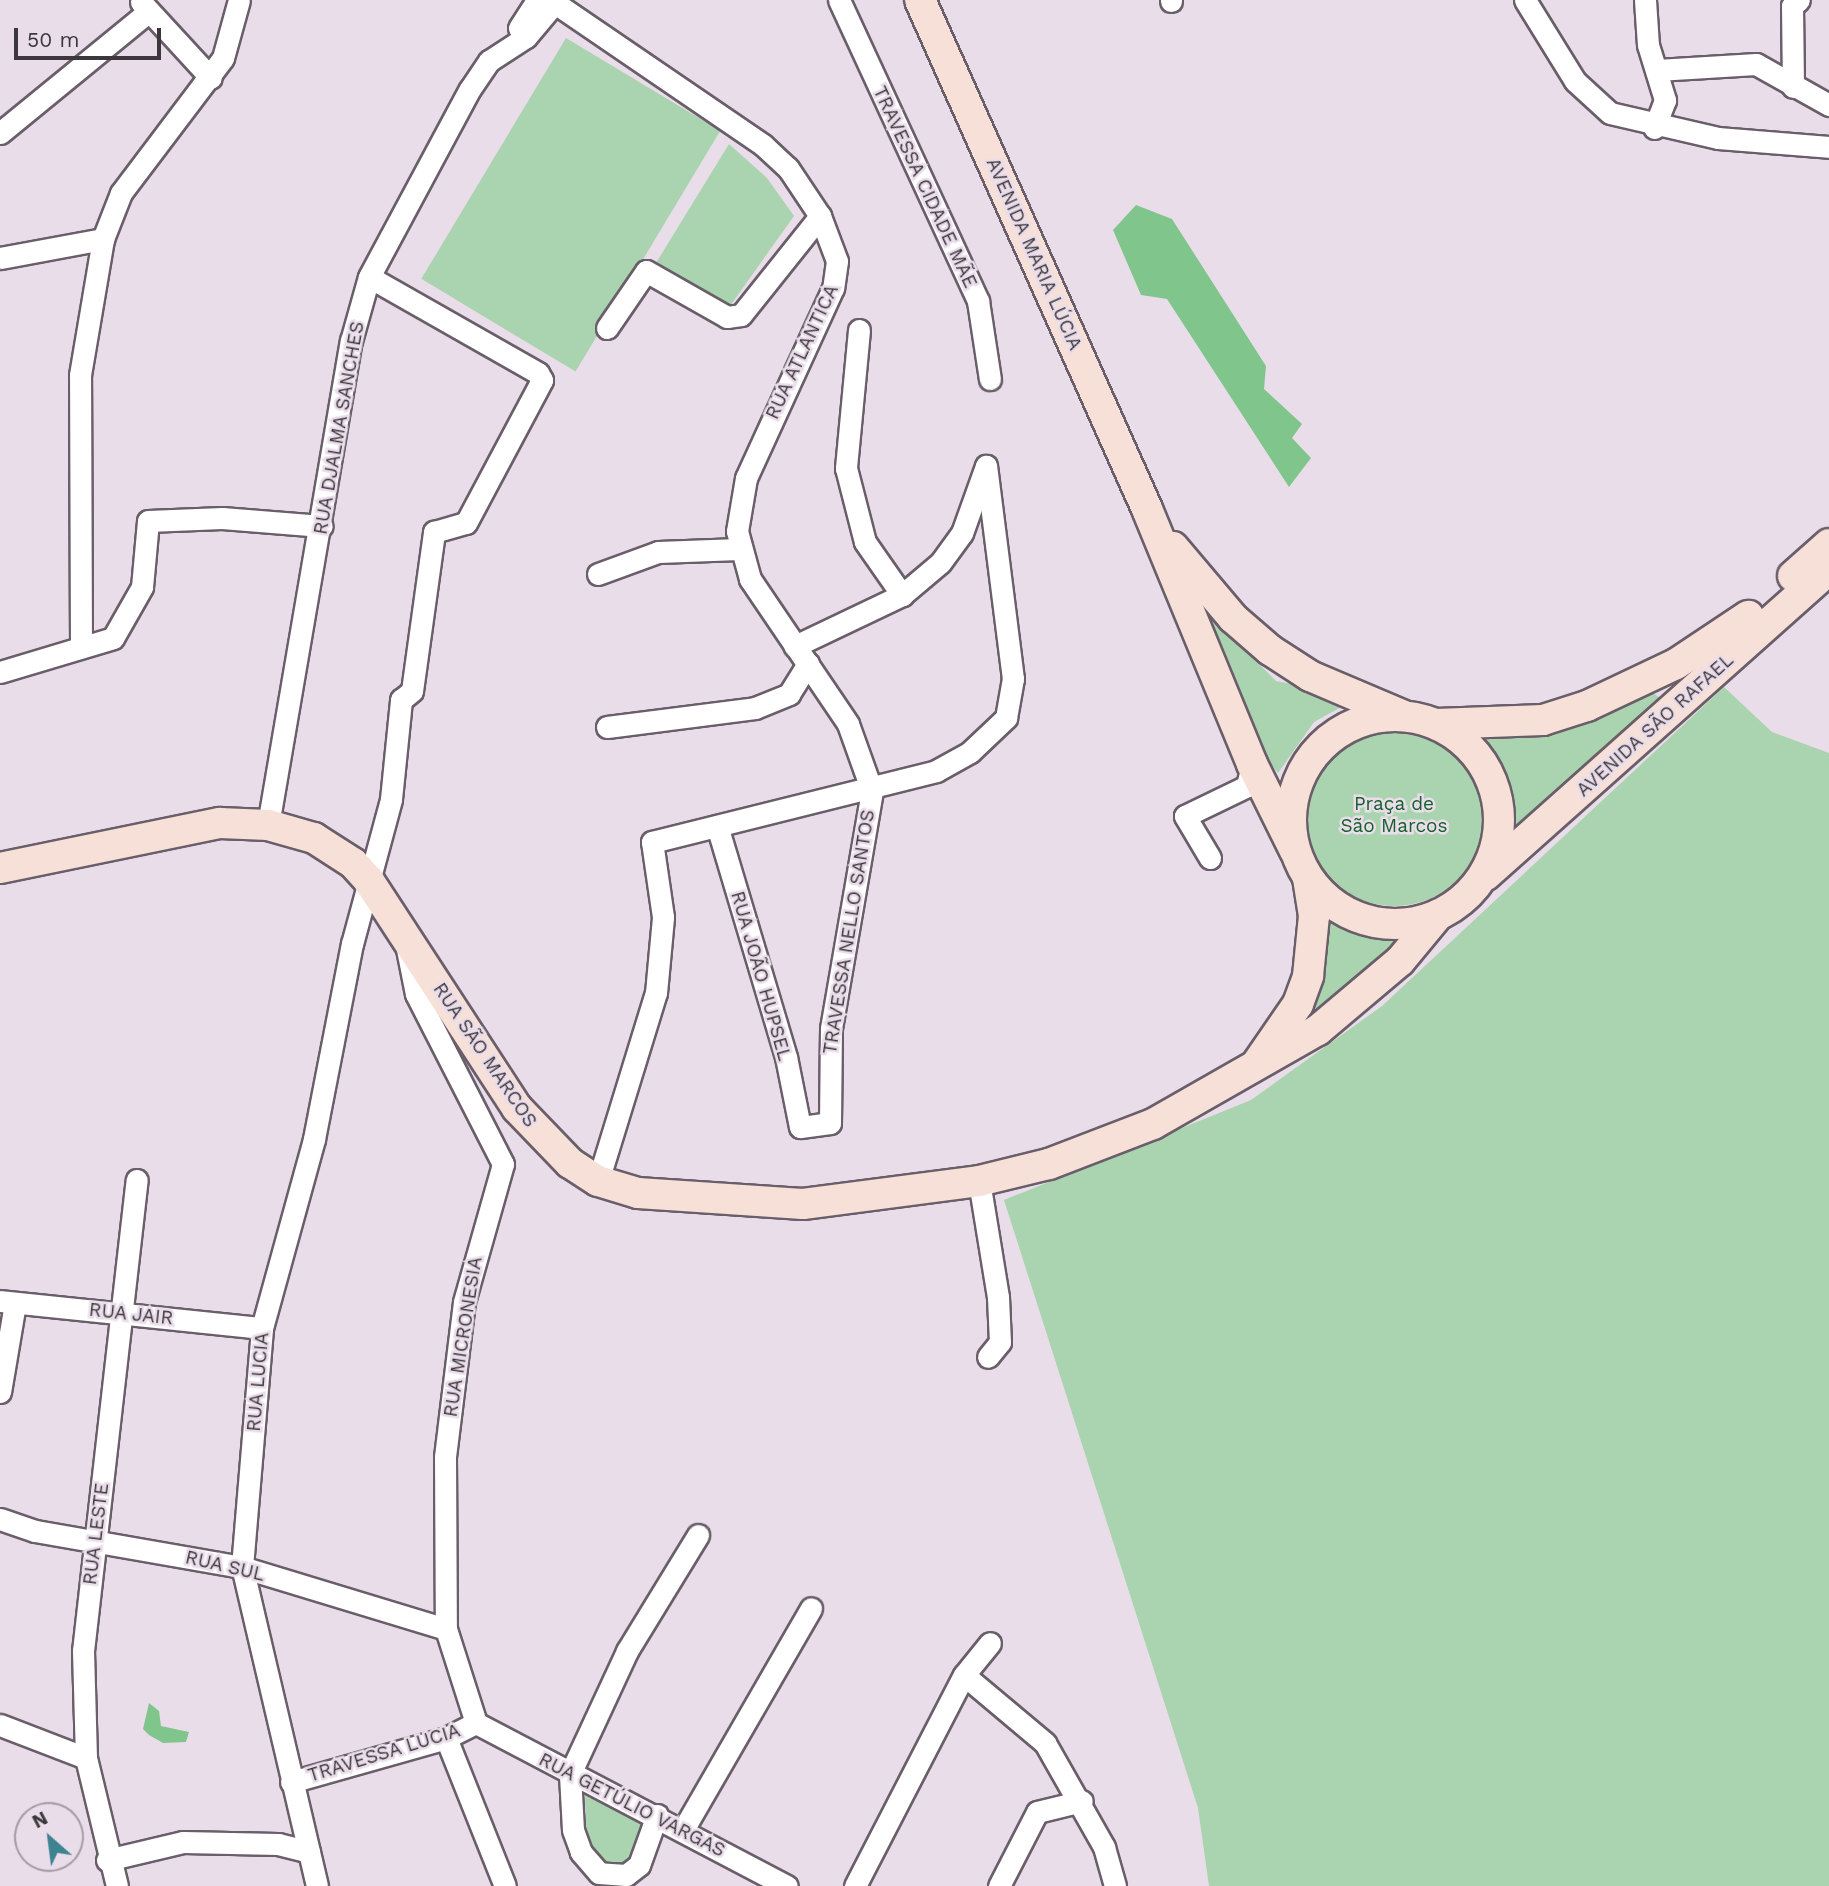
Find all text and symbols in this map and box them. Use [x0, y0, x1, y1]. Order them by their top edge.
scale bar [18, 14, 164, 58]
text: 50 m [27, 27, 79, 52]
street label: TRAVESSA CIDADE MÃE [868, 82, 982, 292]
street label: AVENIDA MARIA LÚCIA [981, 154, 1087, 354]
street label: RUA ATLANTICA [761, 280, 843, 424]
street label: RUA DJALMA SANCHES [309, 319, 369, 537]
street label: AVENIDA SÃO RAFAEL [1572, 648, 1738, 802]
park label: Praça de São Marcos [1341, 793, 1447, 837]
street label: TRAVESSA NELLO SANTOS [818, 808, 880, 1056]
street label: RUA JOÃO HUPSEL [726, 888, 796, 1064]
street label: RUA SÃO MARCOS [428, 978, 542, 1132]
street label: RUA MICRONESIA [439, 1255, 487, 1419]
street label: RUA JAIR [87, 1298, 175, 1330]
street label: RUA LUCIA [242, 1331, 274, 1433]
street label: RUA LESTE [78, 1481, 114, 1587]
street label: RUA SUL [183, 1546, 267, 1586]
street label: TRAVESSA LUCIA [305, 1719, 463, 1787]
street label: RUA GETÚLIO VARGAS [534, 1748, 730, 1862]
north arrow [14, 1802, 84, 1872]
text: N [28, 1806, 51, 1833]

